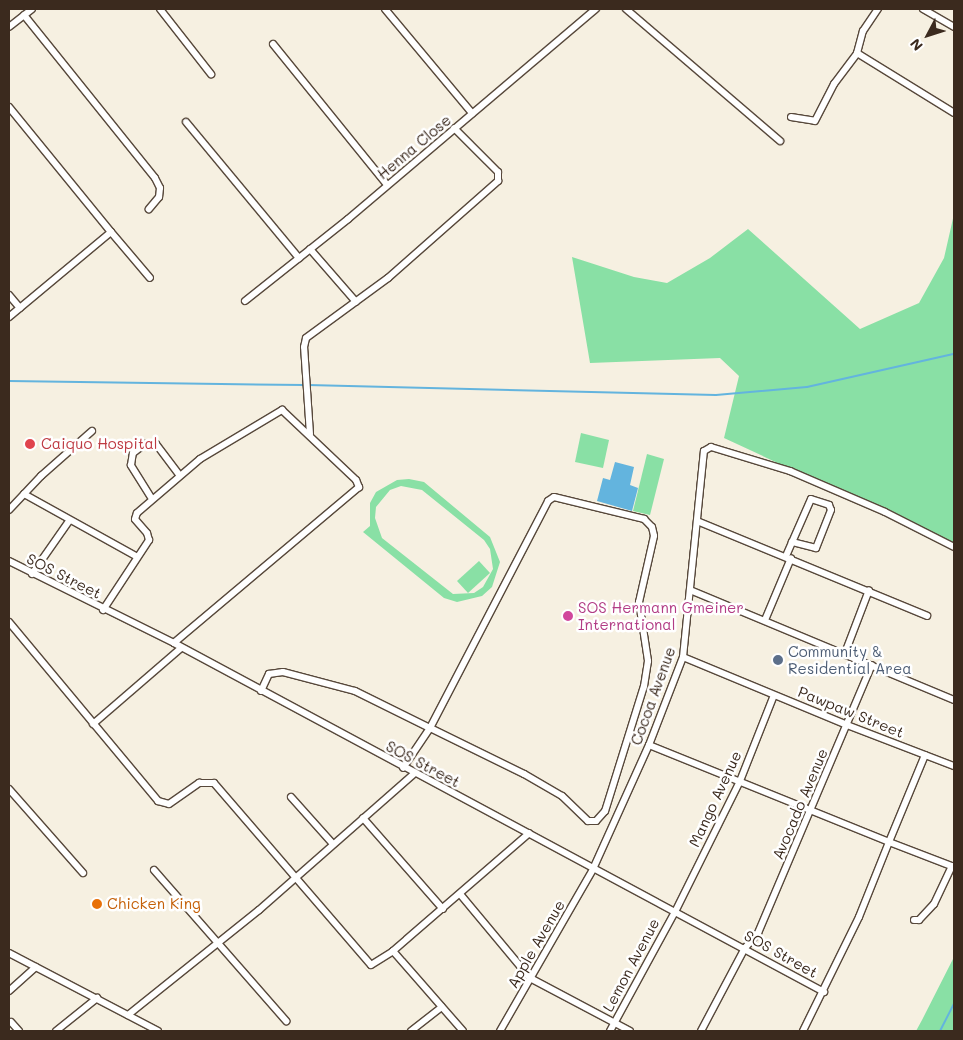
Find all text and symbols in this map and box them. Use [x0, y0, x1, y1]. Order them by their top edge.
north arrow [903, 10, 953, 60]
text: N [905, 35, 927, 55]
street label: Henna Close [373, 111, 455, 183]
place label: Caiquo Hospital [41, 435, 158, 453]
marker: Caiquo Hospital [23, 437, 37, 451]
street label: SOS Street [24, 550, 104, 602]
place label: SOS Hermann Gmeiner International [578, 598, 744, 633]
marker: SOS Hermann Gmeiner International [562, 610, 574, 622]
place label: Community & Residential Area [788, 642, 912, 677]
street label: Cocoa Avenue [627, 644, 679, 748]
marker: Community & Residential Area [772, 654, 784, 666]
street label: Pawpaw Street [795, 683, 907, 741]
street label: SOS Street [383, 737, 463, 791]
street label: Avocado Avenue [768, 746, 832, 862]
street label: Mango Avenue [685, 748, 745, 850]
place label: Chicken King [107, 895, 201, 913]
street label: Apple Avenue [504, 897, 568, 991]
marker: Chicken King [91, 898, 103, 910]
street label: Lemon Avenue [599, 915, 663, 1015]
street label: SOS Street [741, 926, 821, 982]

